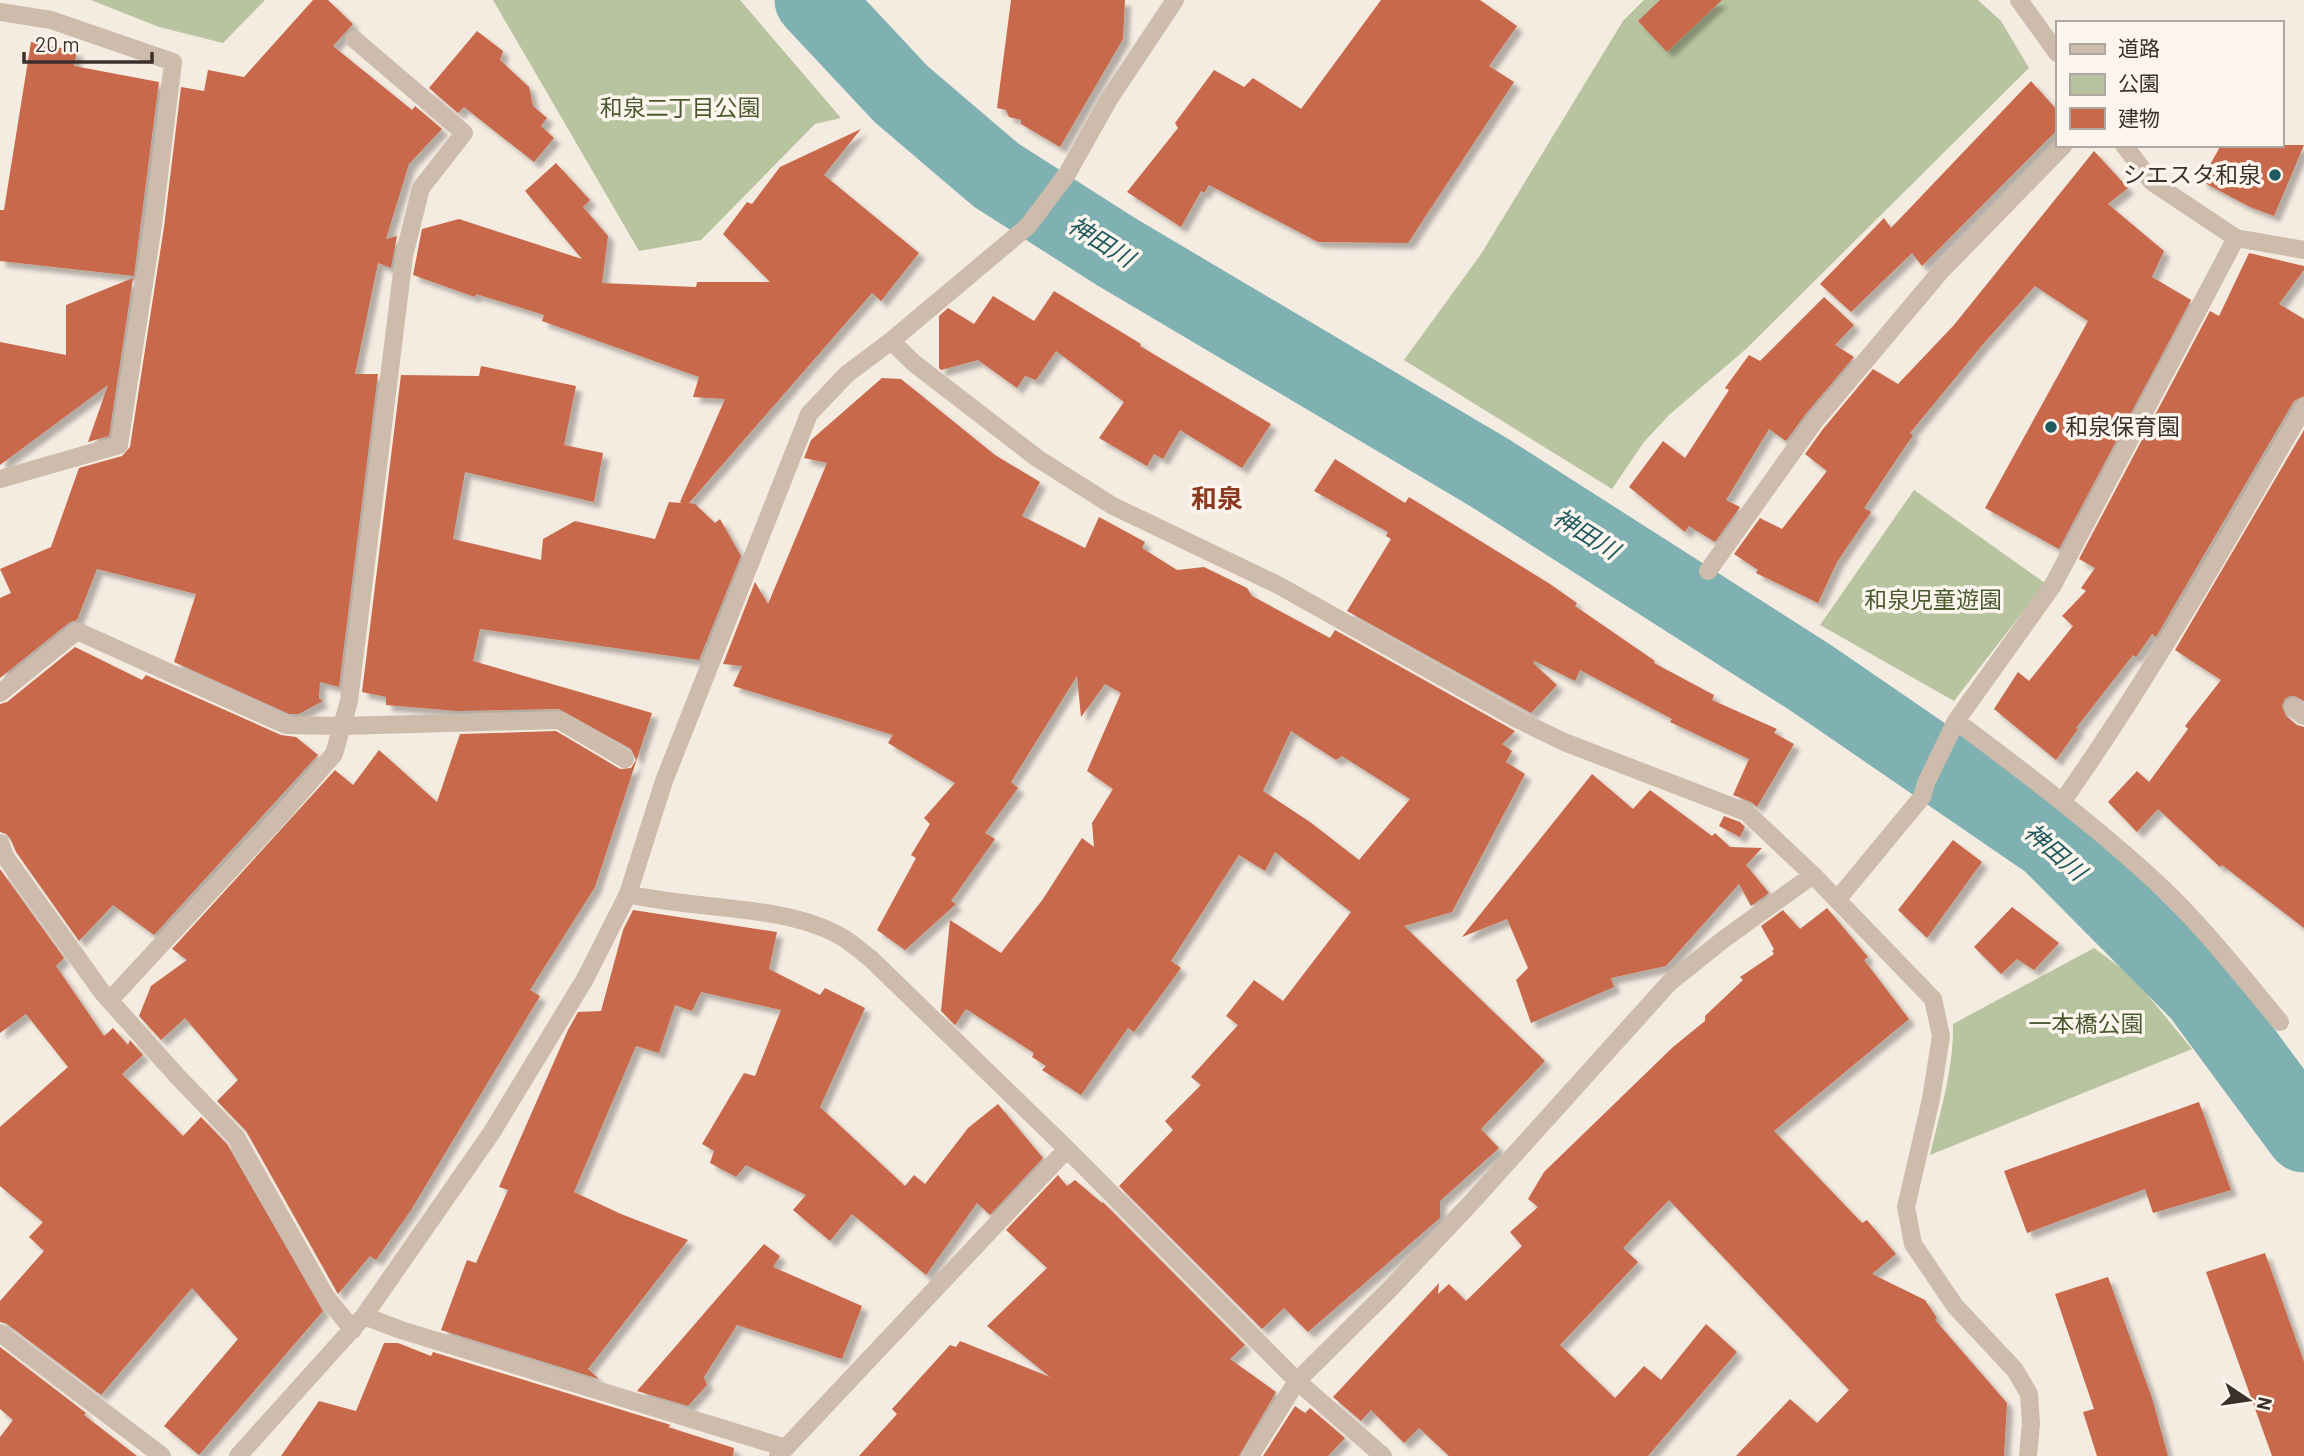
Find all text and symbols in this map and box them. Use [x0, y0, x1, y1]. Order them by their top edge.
scale bar [24, 21, 152, 65]
legend [2056, 21, 2283, 147]
text: 20 m [35, 31, 80, 56]
text: 道路 [2118, 35, 2160, 60]
text: 公園 [2118, 70, 2160, 95]
park label: 和泉二丁目公園 [600, 93, 761, 121]
text: 建物 [2118, 105, 2160, 130]
place label: シエスタ和泉 [2123, 160, 2261, 188]
marker: シエスタ和泉 [2267, 167, 2283, 183]
water label: 神田川 [1064, 209, 1143, 274]
place label: 和泉保育園 [2065, 412, 2180, 440]
marker: 和泉保育園 [2043, 419, 2059, 435]
district label: 和泉 [1191, 482, 1243, 513]
water label: 神田川 [1549, 501, 1628, 566]
park label: 和泉児童遊園 [1864, 585, 2002, 613]
water label: 神田川 [2019, 816, 2095, 887]
park label: 一本橋公園 [2029, 1009, 2144, 1037]
north arrow [2213, 1365, 2283, 1435]
text: N [2252, 1395, 2278, 1413]

